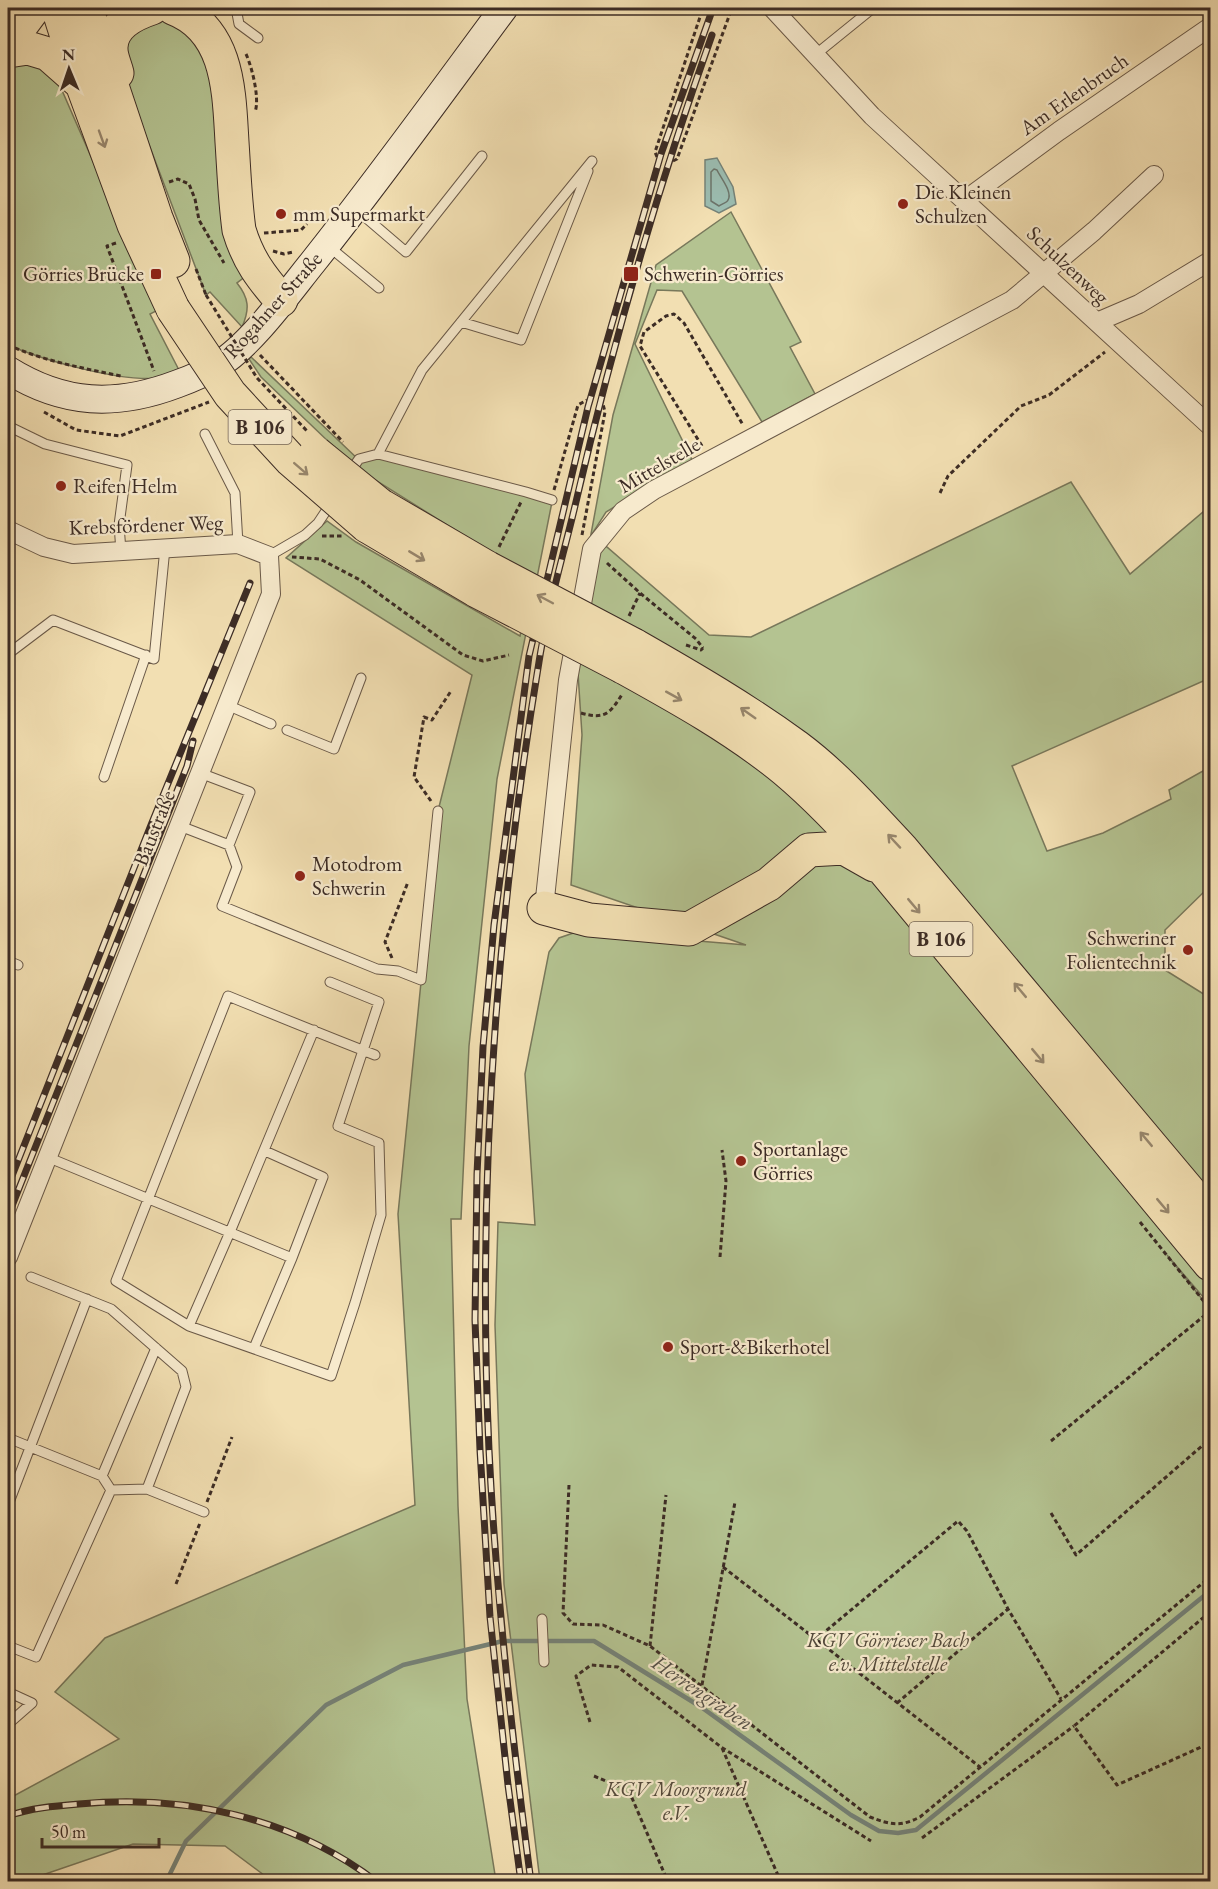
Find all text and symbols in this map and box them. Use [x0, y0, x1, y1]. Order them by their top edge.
north arrow [39, 39, 99, 99]
text: N [62, 44, 75, 65]
street label: Am Erlenbruch [1013, 46, 1133, 142]
one-way arrow [98, 129, 109, 148]
place label: Die Kleinen Schulzen [915, 178, 1011, 229]
marker: Die Kleinen Schulzen [896, 197, 910, 211]
place label: mm Supermarkt [293, 200, 425, 227]
marker: mm Supermarkt [274, 207, 288, 221]
street label: Schulzenweg [1021, 220, 1116, 310]
street label: Rogahner Straße [218, 246, 328, 364]
place label: Görries Brücke [23, 260, 144, 287]
place label: Schwerin-Görries [644, 260, 784, 287]
marker: Schwerin-Görries [622, 265, 640, 283]
marker: Görries Brücke [149, 267, 163, 281]
road number: B 106 [228, 410, 292, 444]
street label: Mittelstelle [613, 430, 705, 499]
one-way arrow [293, 462, 308, 476]
place label: Reifen Helm [73, 472, 178, 499]
marker: Reifen Helm [54, 479, 68, 493]
street label: Krebsfördener Weg [68, 508, 224, 541]
one-way arrow [408, 550, 425, 562]
one-way arrow [537, 592, 555, 604]
one-way arrow [665, 690, 682, 702]
one-way arrow [740, 707, 756, 719]
street label: Baustraße [126, 786, 181, 870]
one-way arrow [887, 833, 901, 848]
place label: Motodrom Schwerin [312, 850, 402, 901]
marker: Motodrom Schwerin [293, 869, 307, 883]
one-way arrow [907, 898, 920, 914]
road number: B 106 [910, 922, 972, 956]
place label: Schweriner Folientechnik [1066, 924, 1177, 975]
marker: Schweriner Folientechnik [1181, 943, 1195, 957]
one-way arrow [1014, 982, 1027, 998]
one-way arrow [1031, 1048, 1045, 1063]
one-way arrow [1139, 1132, 1153, 1147]
place label: Sportanlage Görries [753, 1135, 848, 1186]
marker: Sportanlage Görries [734, 1154, 748, 1168]
one-way arrow [1156, 1198, 1169, 1214]
place label: Sport-&Bikerhotel [680, 1333, 830, 1360]
marker: Sport-&Bikerhotel [661, 1340, 675, 1354]
park label: KGV Görrieser Bach e.v. Mittelstelle [806, 1626, 969, 1677]
water label: Herrengraben [646, 1647, 759, 1737]
park label: KGV Moorgrund e.V. [604, 1775, 747, 1826]
scale bar [42, 1811, 159, 1849]
text: 50 m [51, 1820, 86, 1843]

